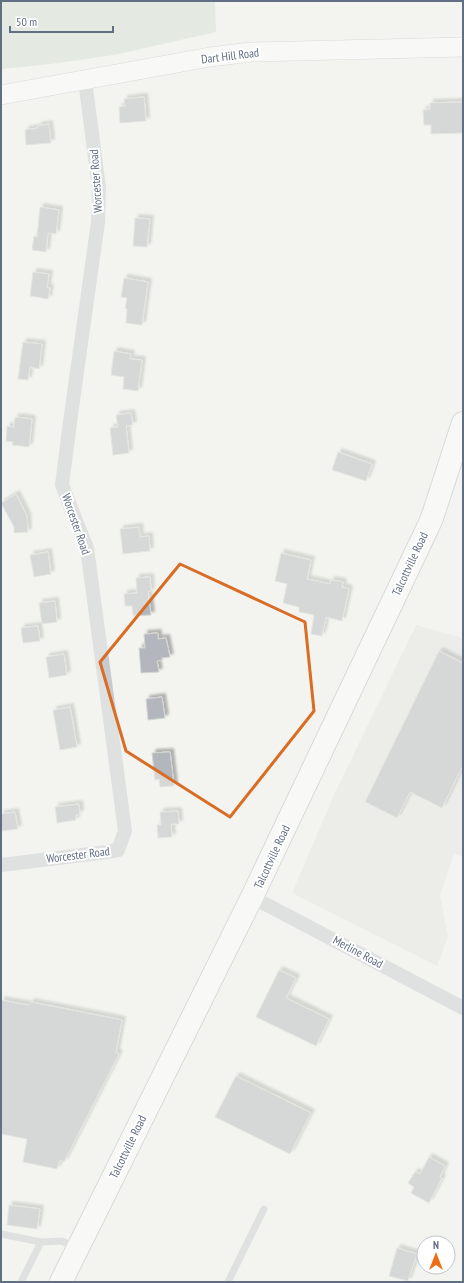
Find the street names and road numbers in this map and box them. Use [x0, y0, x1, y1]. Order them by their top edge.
street label: Dart Hill Road [200, 45, 260, 66]
street label: Worcester Road [86, 149, 105, 213]
street label: Worcester Road [59, 491, 94, 556]
street label: Talcottville Road [388, 530, 431, 598]
street label: Talcottville Road [250, 823, 293, 891]
street label: Worcester Road [45, 843, 110, 866]
street label: Merline Road [331, 932, 386, 971]
street label: Talcottville Road [106, 1113, 149, 1181]

